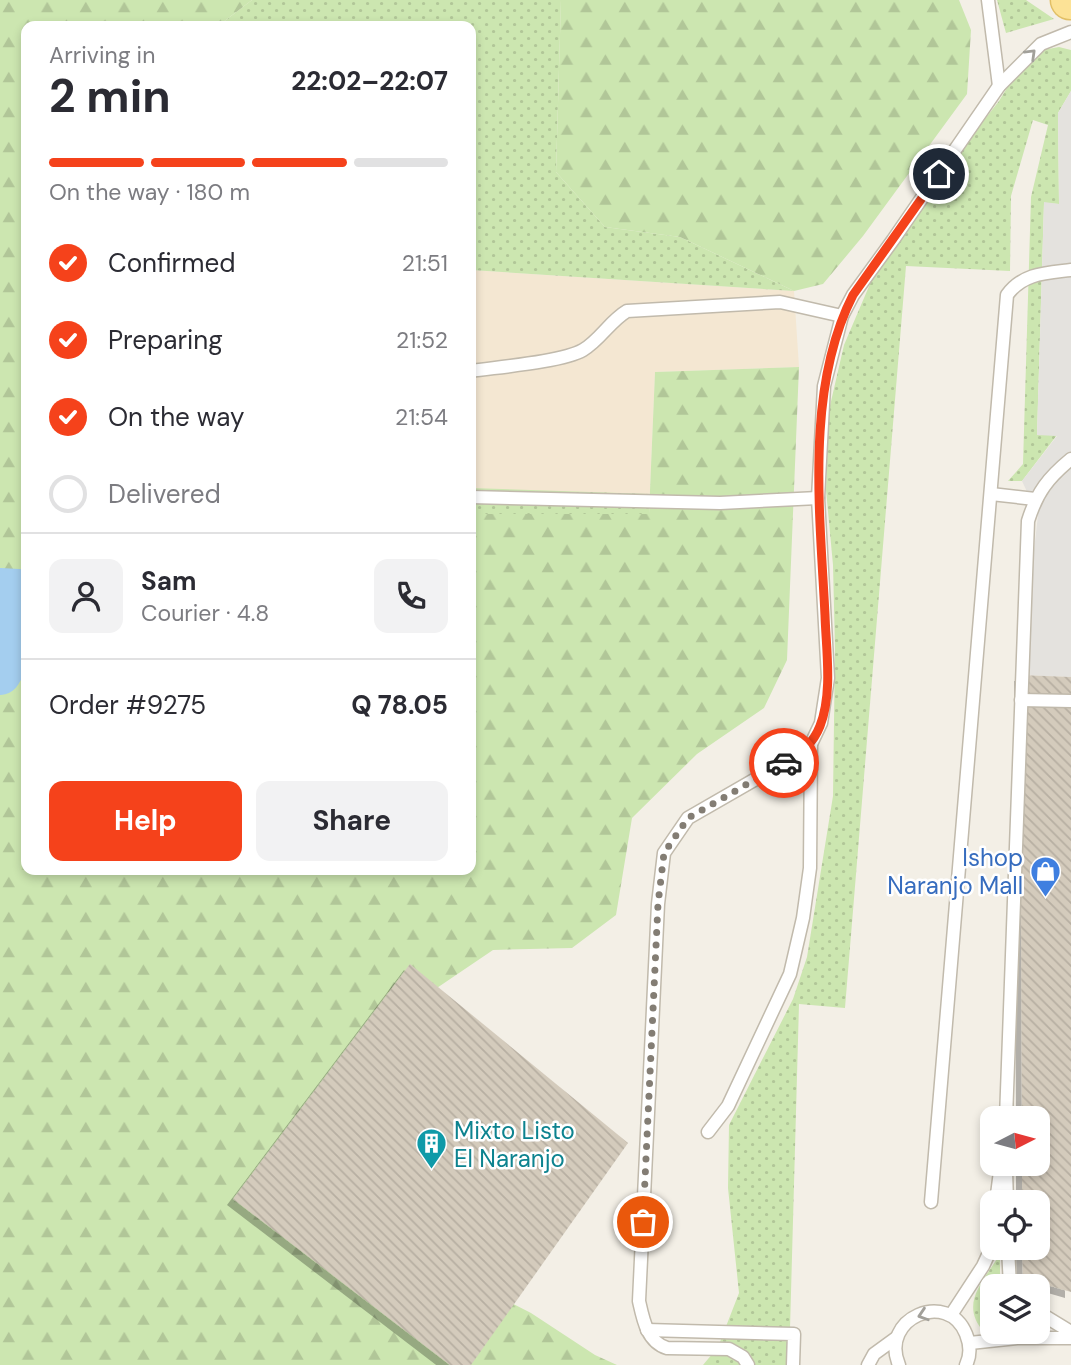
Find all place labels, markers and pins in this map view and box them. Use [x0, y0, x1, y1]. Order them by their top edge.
pin [909, 144, 969, 204]
place label: Ishop Naranjo Mall [887, 842, 1023, 901]
shop icon: Ishop Naranjo Mall [1029, 854, 1063, 898]
place label: Mixto Listo El Naranjo [454, 1115, 575, 1174]
building icon: Mixto Listo El Naranjo [414, 1127, 448, 1171]
pin [613, 1192, 673, 1252]

